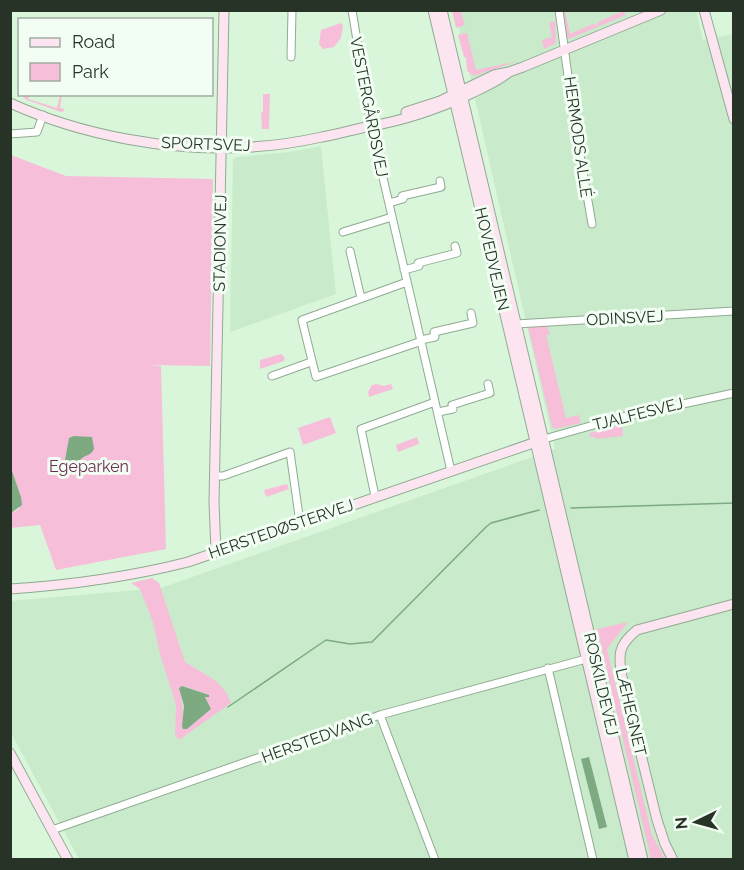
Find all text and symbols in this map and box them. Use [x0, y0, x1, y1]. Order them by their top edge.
legend [18, 18, 213, 96]
text: Road [72, 31, 115, 52]
street label: VESTERGÅRDSVEJ [346, 35, 393, 179]
text: Park [72, 61, 109, 82]
street label: HERMODS ALLÉ [560, 75, 597, 199]
street label: SPORTSVEJ [161, 133, 251, 155]
street label: STADIONVEJ [210, 194, 230, 292]
street label: HOVEDVEJEN [471, 205, 513, 313]
street label: ODINSVEJ [586, 306, 664, 330]
street label: TJALFESVEJ [591, 394, 685, 434]
park label: Egeparken [49, 457, 129, 476]
street label: HERSTEDØSTERVEJ [206, 495, 356, 563]
street label: ROSKILDEVEJ [580, 631, 622, 737]
street label: LÆHEGNET [612, 666, 650, 758]
street label: HERSTEDVANG [259, 709, 375, 767]
north arrow [666, 792, 726, 852]
text: N [672, 816, 692, 830]

